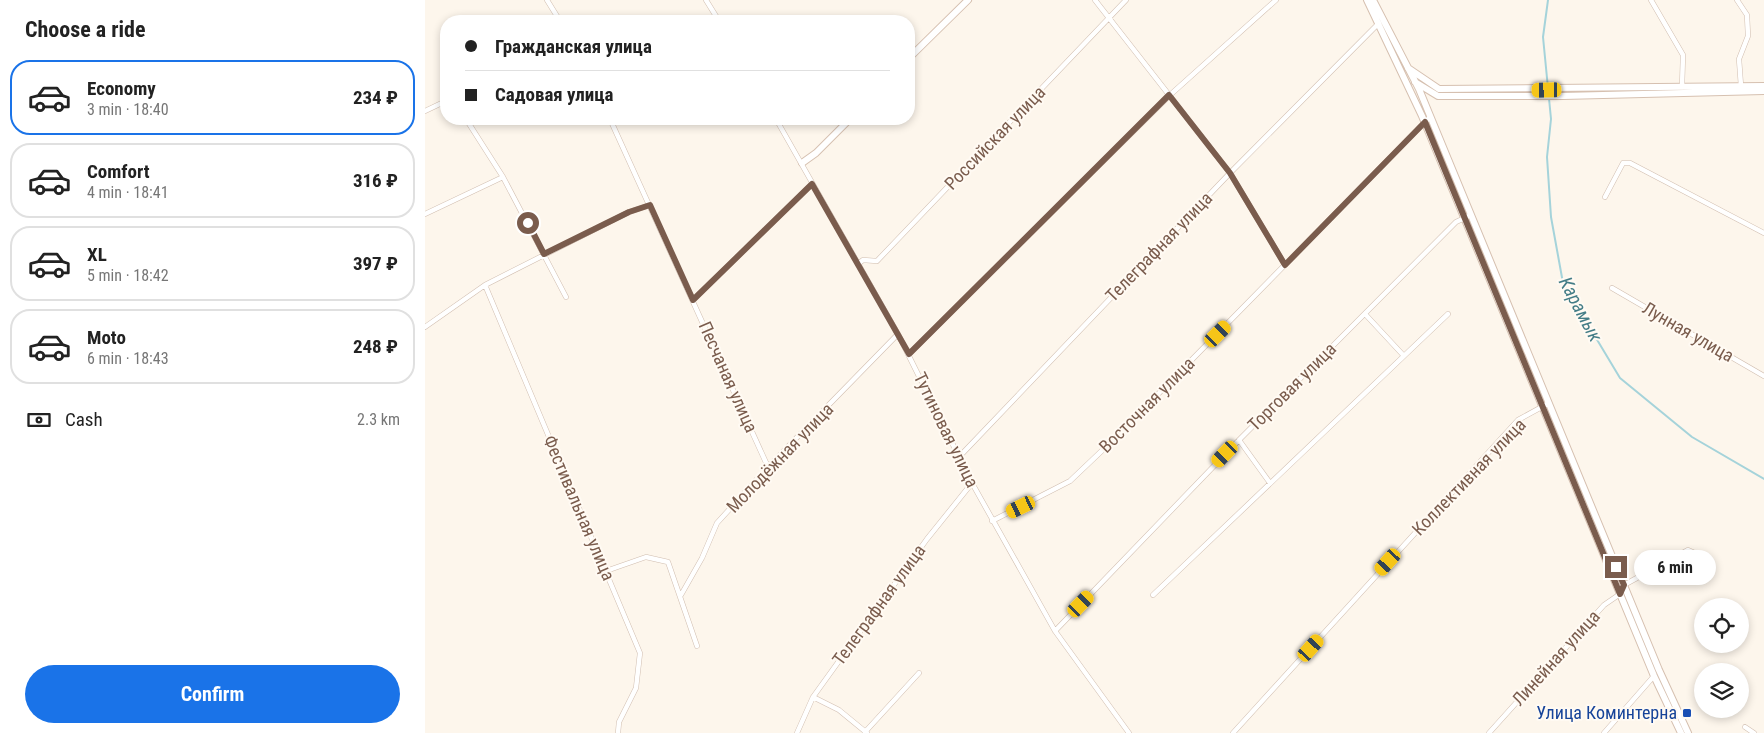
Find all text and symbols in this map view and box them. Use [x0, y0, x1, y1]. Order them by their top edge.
text: Choose a ride [25, 17, 146, 42]
text: Гражданская улица [495, 35, 652, 58]
icon: car [27, 75, 72, 120]
text: Economy [87, 77, 156, 100]
street label: Российская улица [940, 82, 1049, 194]
car [1531, 82, 1562, 98]
text: Садовая улица [495, 83, 613, 106]
text: 234 ₽ [353, 86, 398, 109]
text: 3 min · 18:40 [87, 100, 169, 119]
icon: car [27, 158, 72, 203]
text: Comfort [87, 160, 150, 183]
text: 316 ₽ [353, 169, 398, 192]
text: 4 min · 18:41 [87, 183, 169, 202]
street label: Телеграфная улица [1101, 187, 1216, 306]
route start [517, 212, 539, 234]
icon: car [27, 241, 72, 286]
text: XL [87, 243, 107, 266]
text: 397 ₽ [353, 252, 398, 275]
text: 5 min · 18:42 [87, 266, 169, 285]
water label: Карамык [1554, 273, 1608, 347]
street label: Лунная улица [1639, 297, 1738, 366]
street label: Песчаная улица [695, 318, 762, 436]
car [1202, 318, 1233, 350]
icon: car [27, 324, 72, 369]
text: Moto [87, 326, 126, 349]
text: 248 ₽ [353, 335, 398, 358]
street label: Торговая улица [1243, 338, 1340, 435]
text: 6 min · 18:43 [87, 349, 169, 368]
street label: Восточная улица [1095, 353, 1199, 457]
street label: Тутиновая улица [910, 369, 983, 491]
street label: Молодёжная улица [722, 398, 837, 517]
icon: cash [25, 406, 53, 434]
text: Cash [65, 408, 103, 431]
text: 2.3 km [357, 410, 400, 429]
street label: Коллективная улица [1408, 414, 1530, 539]
street label: Фестивальная улица [539, 432, 619, 583]
car [1209, 438, 1240, 470]
car [1004, 494, 1037, 520]
street label: Телеграфная улица [828, 540, 929, 669]
car [1372, 546, 1403, 578]
callout: 6 min [1633, 550, 1716, 584]
route end [1605, 556, 1627, 578]
text: 6 min [1657, 558, 1693, 577]
car [1065, 588, 1096, 620]
map controls [1694, 598, 1749, 718]
button: locate [1694, 598, 1749, 653]
street label: Линейная улица [1507, 606, 1604, 710]
car [1295, 632, 1326, 664]
button: layers [1694, 663, 1749, 718]
button: Confirm [25, 665, 400, 723]
place label: Улица Коминтерна [1536, 702, 1677, 723]
marker: Улица Коминтерна [1681, 707, 1693, 719]

